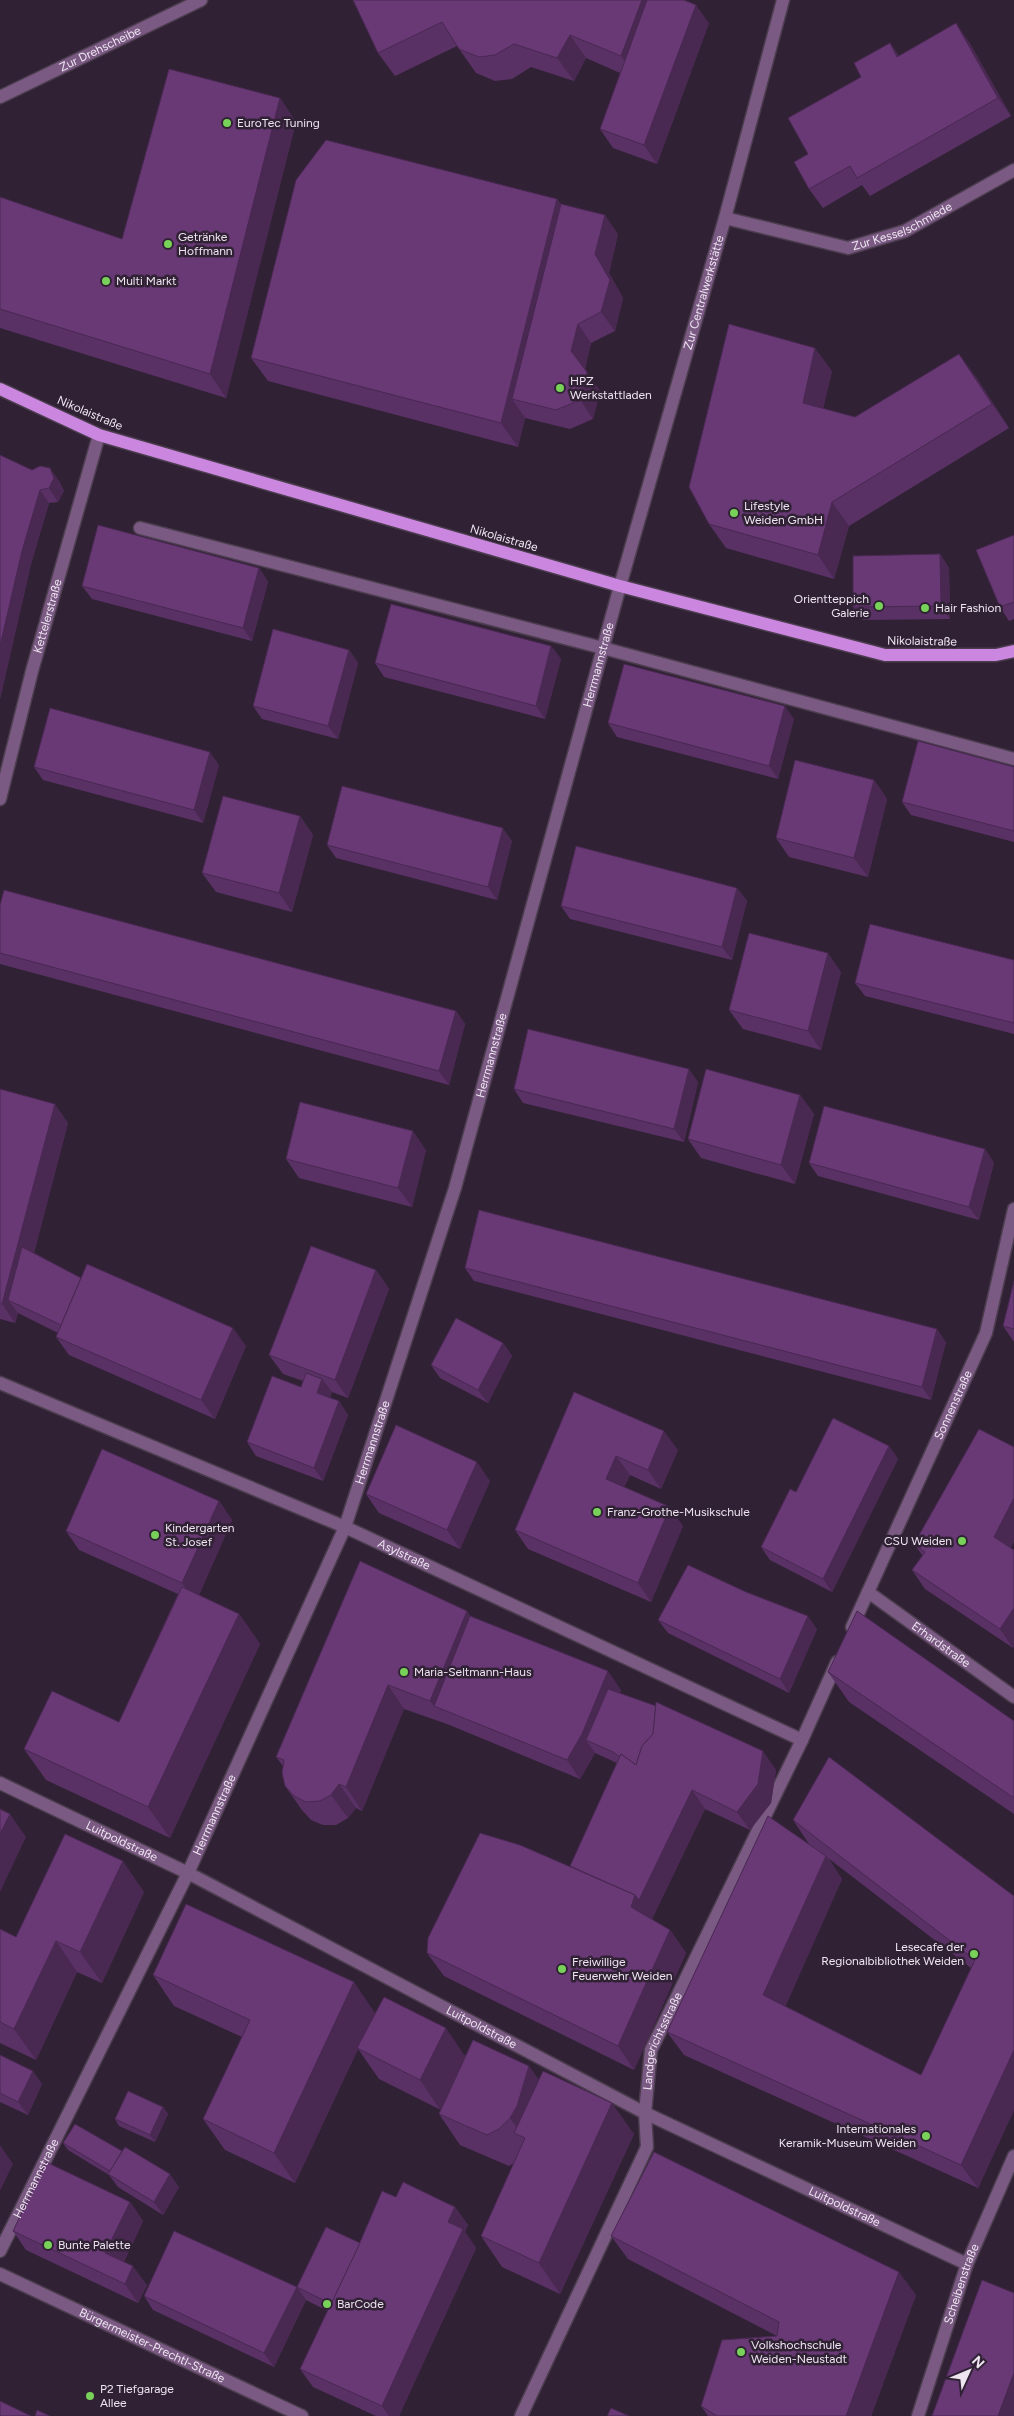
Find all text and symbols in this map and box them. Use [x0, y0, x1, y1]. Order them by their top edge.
street label: Zur Drehscheibe [57, 23, 143, 74]
place label: EuroTec Tuning [237, 116, 320, 130]
marker: EuroTec Tuning [221, 117, 233, 129]
street label: Zur Kesselschmiede [850, 199, 955, 253]
place label: Getränke Hoffmann [178, 230, 233, 258]
street label: Zur Centralwerkstätte [681, 233, 727, 351]
marker: Getränke Hoffmann [162, 238, 174, 250]
place label: Multi Markt [116, 274, 177, 288]
marker: Multi Markt [100, 275, 112, 287]
place label: HPZ Werkstattladen [570, 374, 652, 402]
marker: HPZ Werkstattladen [554, 382, 566, 394]
street label: Nikolaistraße [55, 393, 125, 433]
place label: Lifestyle Weiden GmbH [744, 499, 823, 527]
marker: Lifestyle Weiden GmbH [728, 507, 740, 519]
street label: Nikolaistraße [468, 522, 540, 554]
street label: Kettelerstraße [30, 577, 65, 655]
place label: Orientteppich Galerie [794, 592, 869, 620]
marker: Orientteppich Galerie [873, 600, 885, 612]
place label: Hair Fashion [935, 601, 1002, 615]
marker: Hair Fashion [919, 602, 931, 614]
street label: Herrmannstraße [580, 621, 617, 709]
street label: Nikolaistraße [887, 633, 958, 649]
street label: Herrmannstraße [473, 1011, 510, 1099]
street label: Sonnenstraße [931, 1368, 975, 1442]
street label: Herrmannstraße [352, 1398, 393, 1486]
place label: Franz-Grothe-Musikschule [607, 1505, 750, 1519]
marker: Franz-Grothe-Musikschule [591, 1506, 603, 1518]
place label: Kindergarten St. Josef [165, 1521, 235, 1549]
marker: Kindergarten St. Josef [149, 1529, 161, 1541]
place label: CSU Weiden [884, 1534, 952, 1548]
marker: CSU Weiden [956, 1535, 968, 1547]
street label: Asylstraße [376, 1536, 433, 1573]
street label: Erhardstraße [909, 1619, 973, 1671]
place label: Maria-Seltmann-Haus [414, 1665, 532, 1679]
marker: Maria-Seltmann-Haus [398, 1666, 410, 1678]
street label: Herrmannstraße [190, 1772, 239, 1857]
street label: Luitpoldstraße [84, 1818, 160, 1865]
place label: Lesecafe der Regionalbibliothek Weiden [821, 1940, 964, 1968]
marker: Lesecafe der Regionalbibliothek Weiden [968, 1948, 980, 1960]
place label: Freiwillige Feuerwehr Weiden [572, 1955, 673, 1983]
marker: Freiwillige Feuerwehr Weiden [556, 1963, 568, 1975]
street label: Landgerichtsstraße [640, 1990, 685, 2091]
street label: Luitpoldstraße [444, 2003, 520, 2052]
place label: Internationales Keramik-Museum Weiden [779, 2122, 916, 2150]
marker: Internationales Keramik-Museum Weiden [920, 2130, 932, 2142]
street label: Herrmannstraße [10, 2136, 62, 2221]
street label: Luitpoldstraße [806, 2184, 883, 2230]
place label: Bunte Palette [58, 2238, 131, 2252]
marker: Bunte Palette [42, 2239, 54, 2251]
street label: Scheibenstraße [941, 2241, 982, 2326]
place label: BarCode [337, 2297, 384, 2311]
marker: BarCode [321, 2298, 333, 2310]
street label: Bürgermeister-Prechtl-Straße [77, 2305, 228, 2386]
place label: Volkshochschule Weiden-Neustadt [751, 2338, 847, 2366]
marker: Volkshochschule Weiden-Neustadt [735, 2346, 747, 2358]
north arrow [944, 2346, 994, 2396]
text: N [968, 2353, 988, 2372]
place label: P2 Tiefgarage Allee [100, 2382, 174, 2410]
marker: P2 Tiefgarage Allee [84, 2390, 96, 2402]

